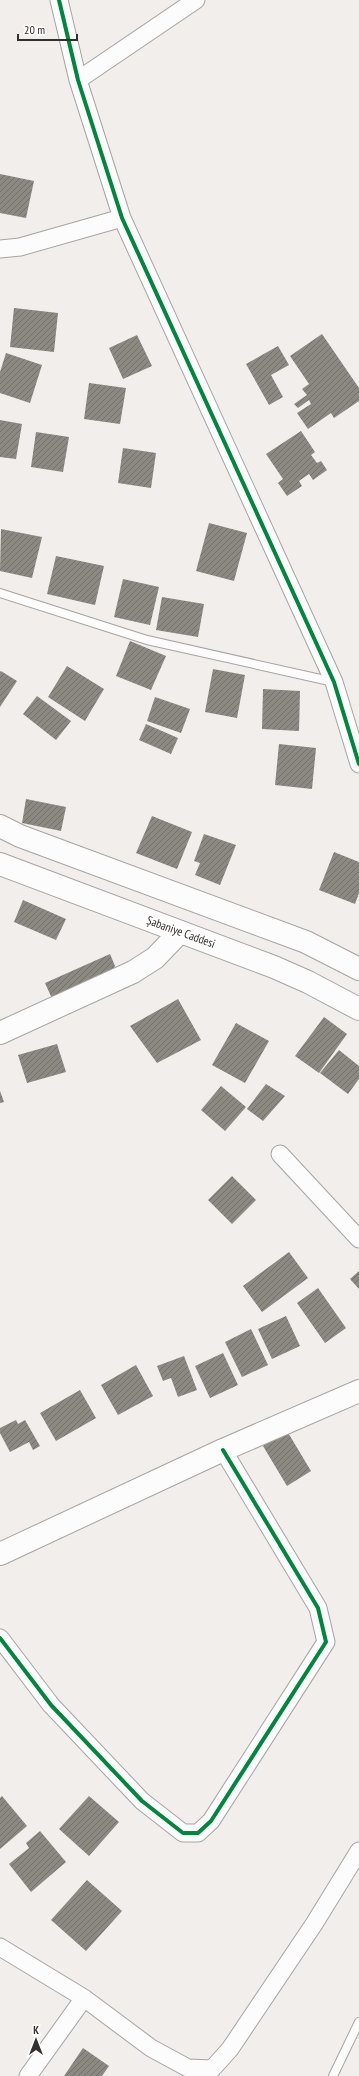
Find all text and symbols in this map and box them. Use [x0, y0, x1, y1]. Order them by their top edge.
scale bar [18, 16, 77, 42]
text: 20 m [24, 22, 45, 37]
street label: Şabaniye Caddesi [145, 912, 218, 951]
north arrow [16, 2020, 56, 2060]
text: K [33, 2023, 39, 2037]

